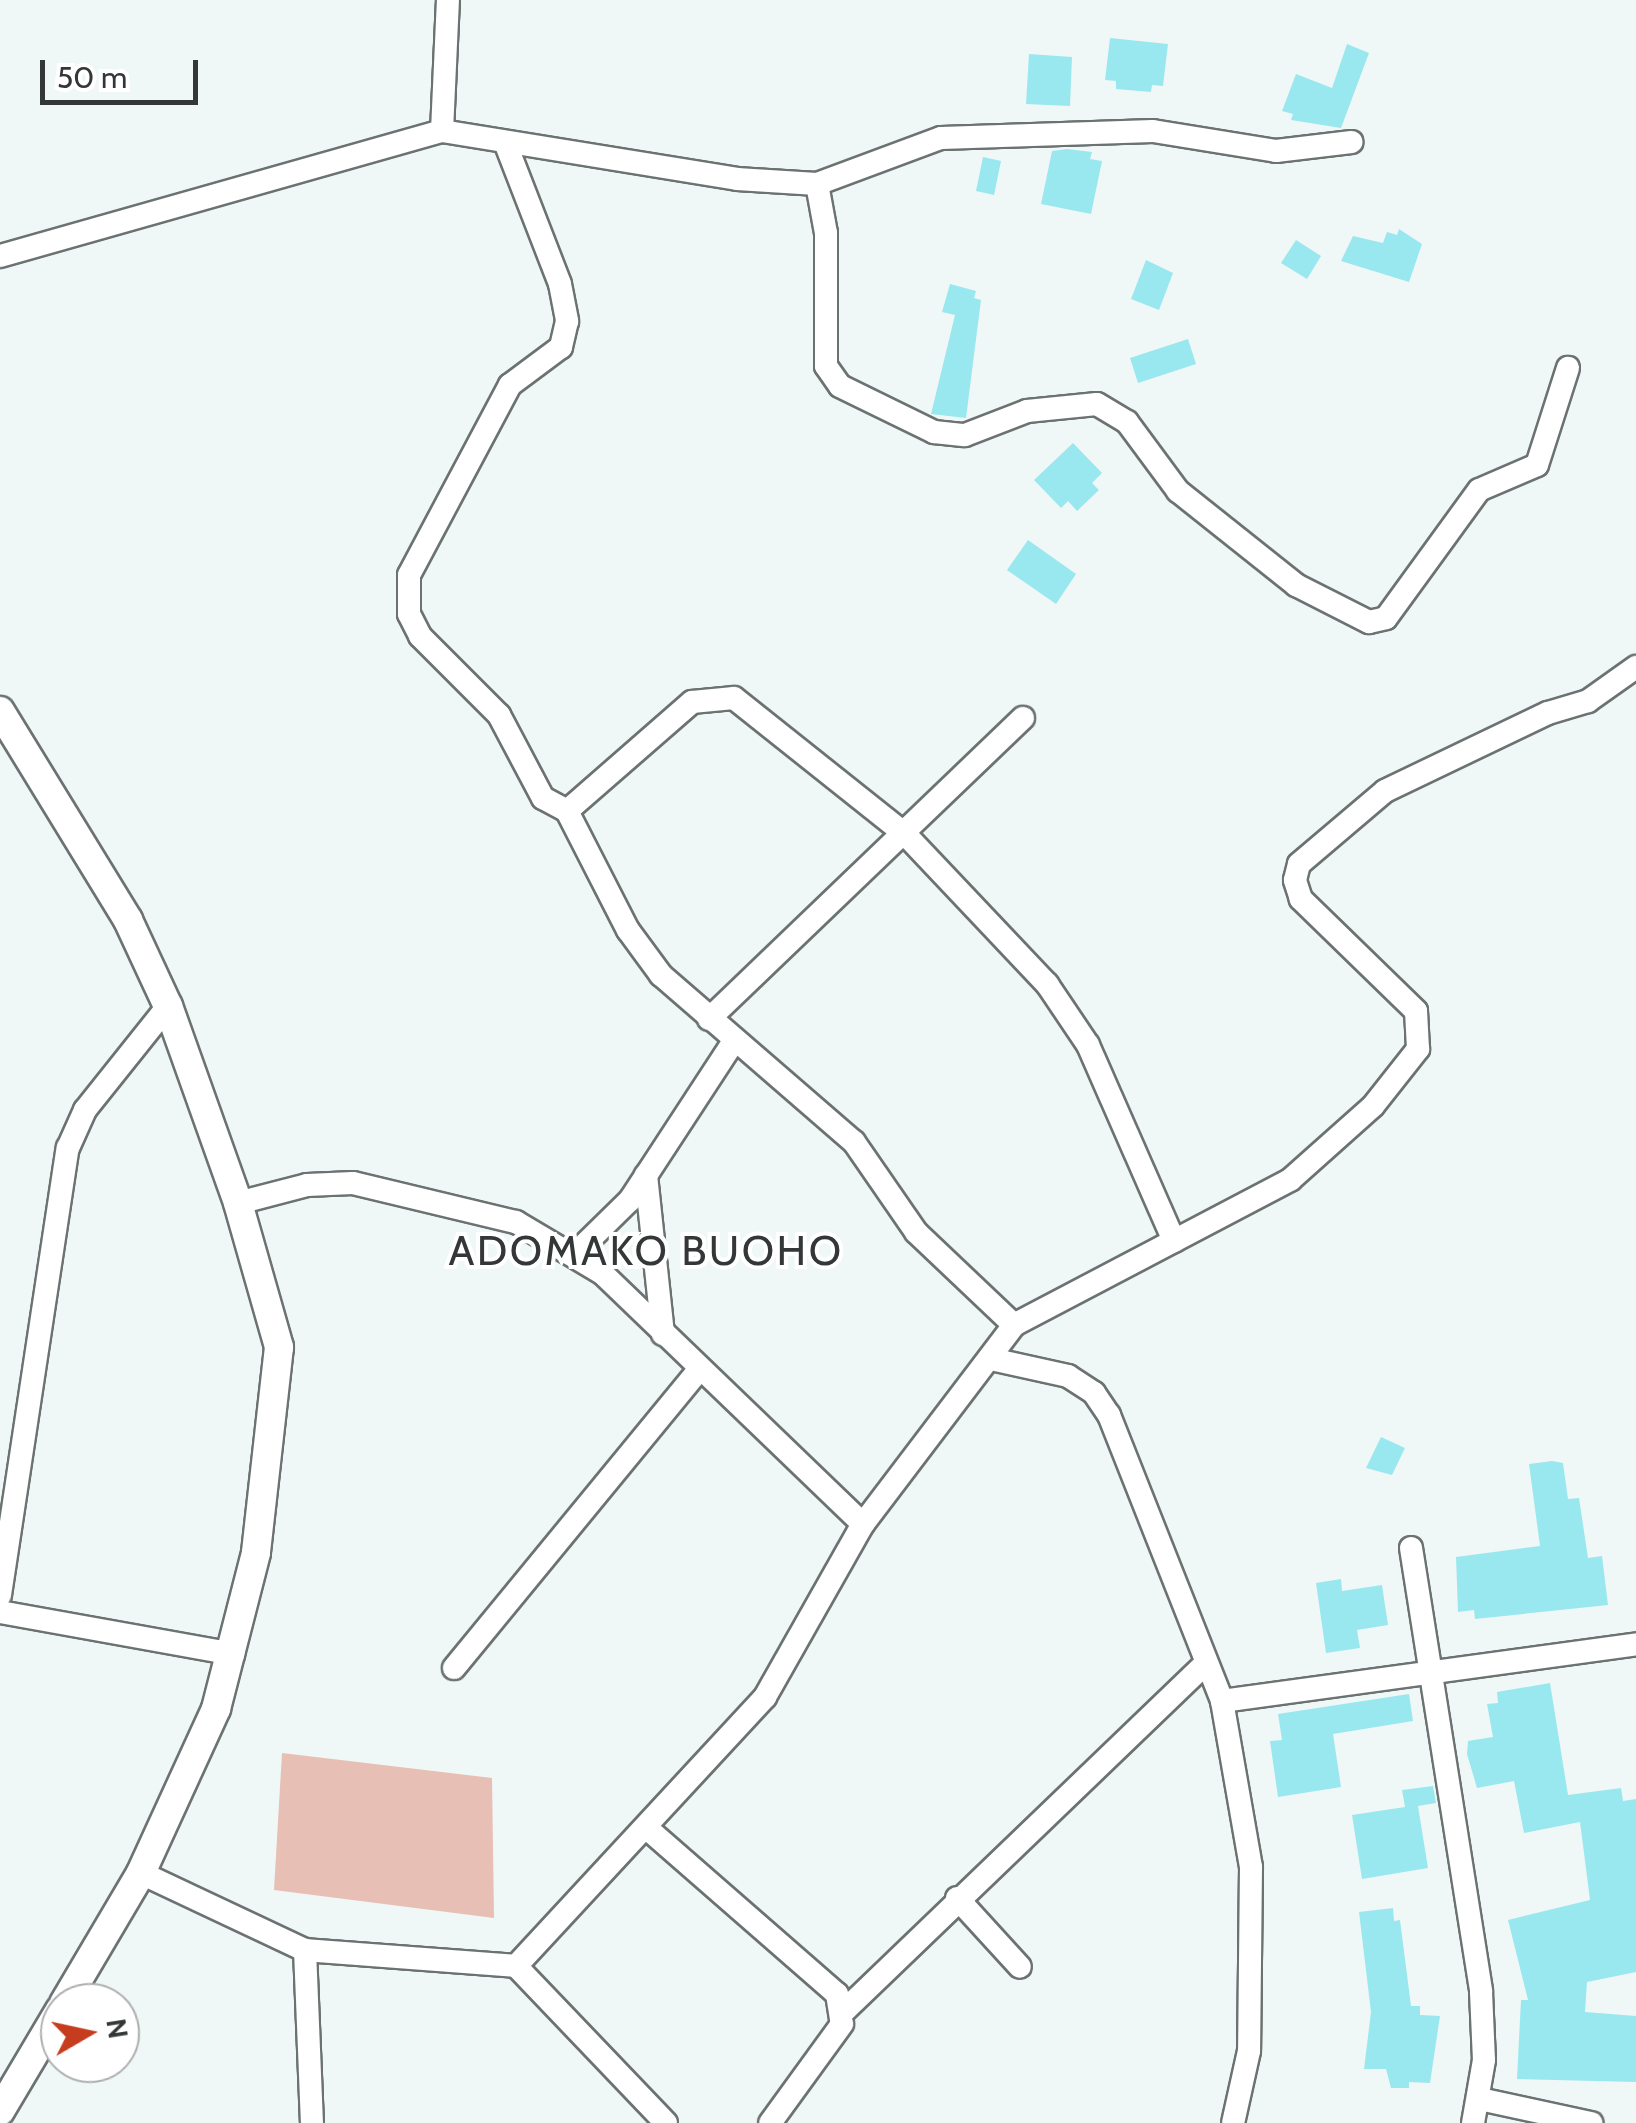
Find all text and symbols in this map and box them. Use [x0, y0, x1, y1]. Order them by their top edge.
scale bar [45, 40, 202, 102]
text: 50 m [57, 59, 127, 96]
district label: ADOMAKO BUOHO [448, 1225, 844, 1275]
north arrow [40, 1983, 140, 2083]
text: N [99, 2016, 136, 2041]

